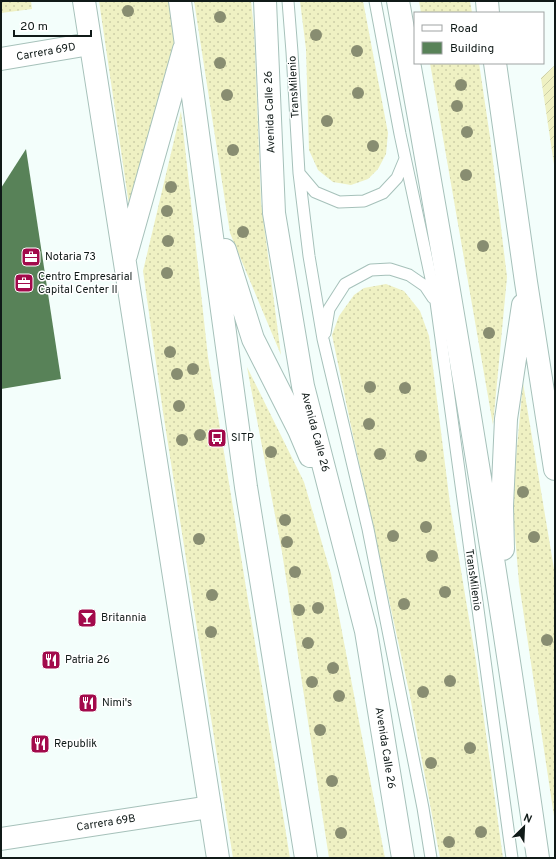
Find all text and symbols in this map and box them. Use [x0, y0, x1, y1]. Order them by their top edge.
scale bar [14, 12, 91, 38]
legend [414, 12, 544, 64]
text: 20 m [20, 19, 48, 35]
text: Road [450, 21, 478, 37]
street label: Carrera 69D [15, 40, 77, 64]
text: Building [450, 41, 494, 57]
street label: TransMilenio [285, 55, 303, 119]
street label: Avenida Calle 26 [262, 71, 278, 153]
office icon: Notaria 73 [20, 246, 42, 268]
place label: Notaria 73 [45, 250, 96, 264]
place label: Centro Empresarial Capital Center II [38, 270, 132, 297]
office icon: Centro Empresarial Capital Center II [13, 272, 35, 294]
street label: Avenida Calle 26 [298, 390, 332, 474]
bus stop icon: SITP [206, 427, 228, 449]
place label: SITP [231, 431, 254, 445]
street label: TransMilenio [462, 548, 484, 612]
bar icon: Britannia [76, 607, 98, 629]
place label: Britannia [101, 611, 147, 625]
restaurant icon: Patria 26 [40, 649, 62, 671]
place label: Patria 26 [65, 653, 110, 667]
restaurant icon: Nimi's [77, 692, 99, 714]
place label: Nimi's [102, 696, 132, 710]
street label: Avenida Calle 26 [372, 706, 398, 790]
restaurant icon: Republik [29, 733, 51, 755]
place label: Republik [54, 737, 97, 751]
north arrow [504, 807, 544, 847]
street label: Carrera 69B [75, 811, 137, 835]
text: N [521, 811, 534, 827]

